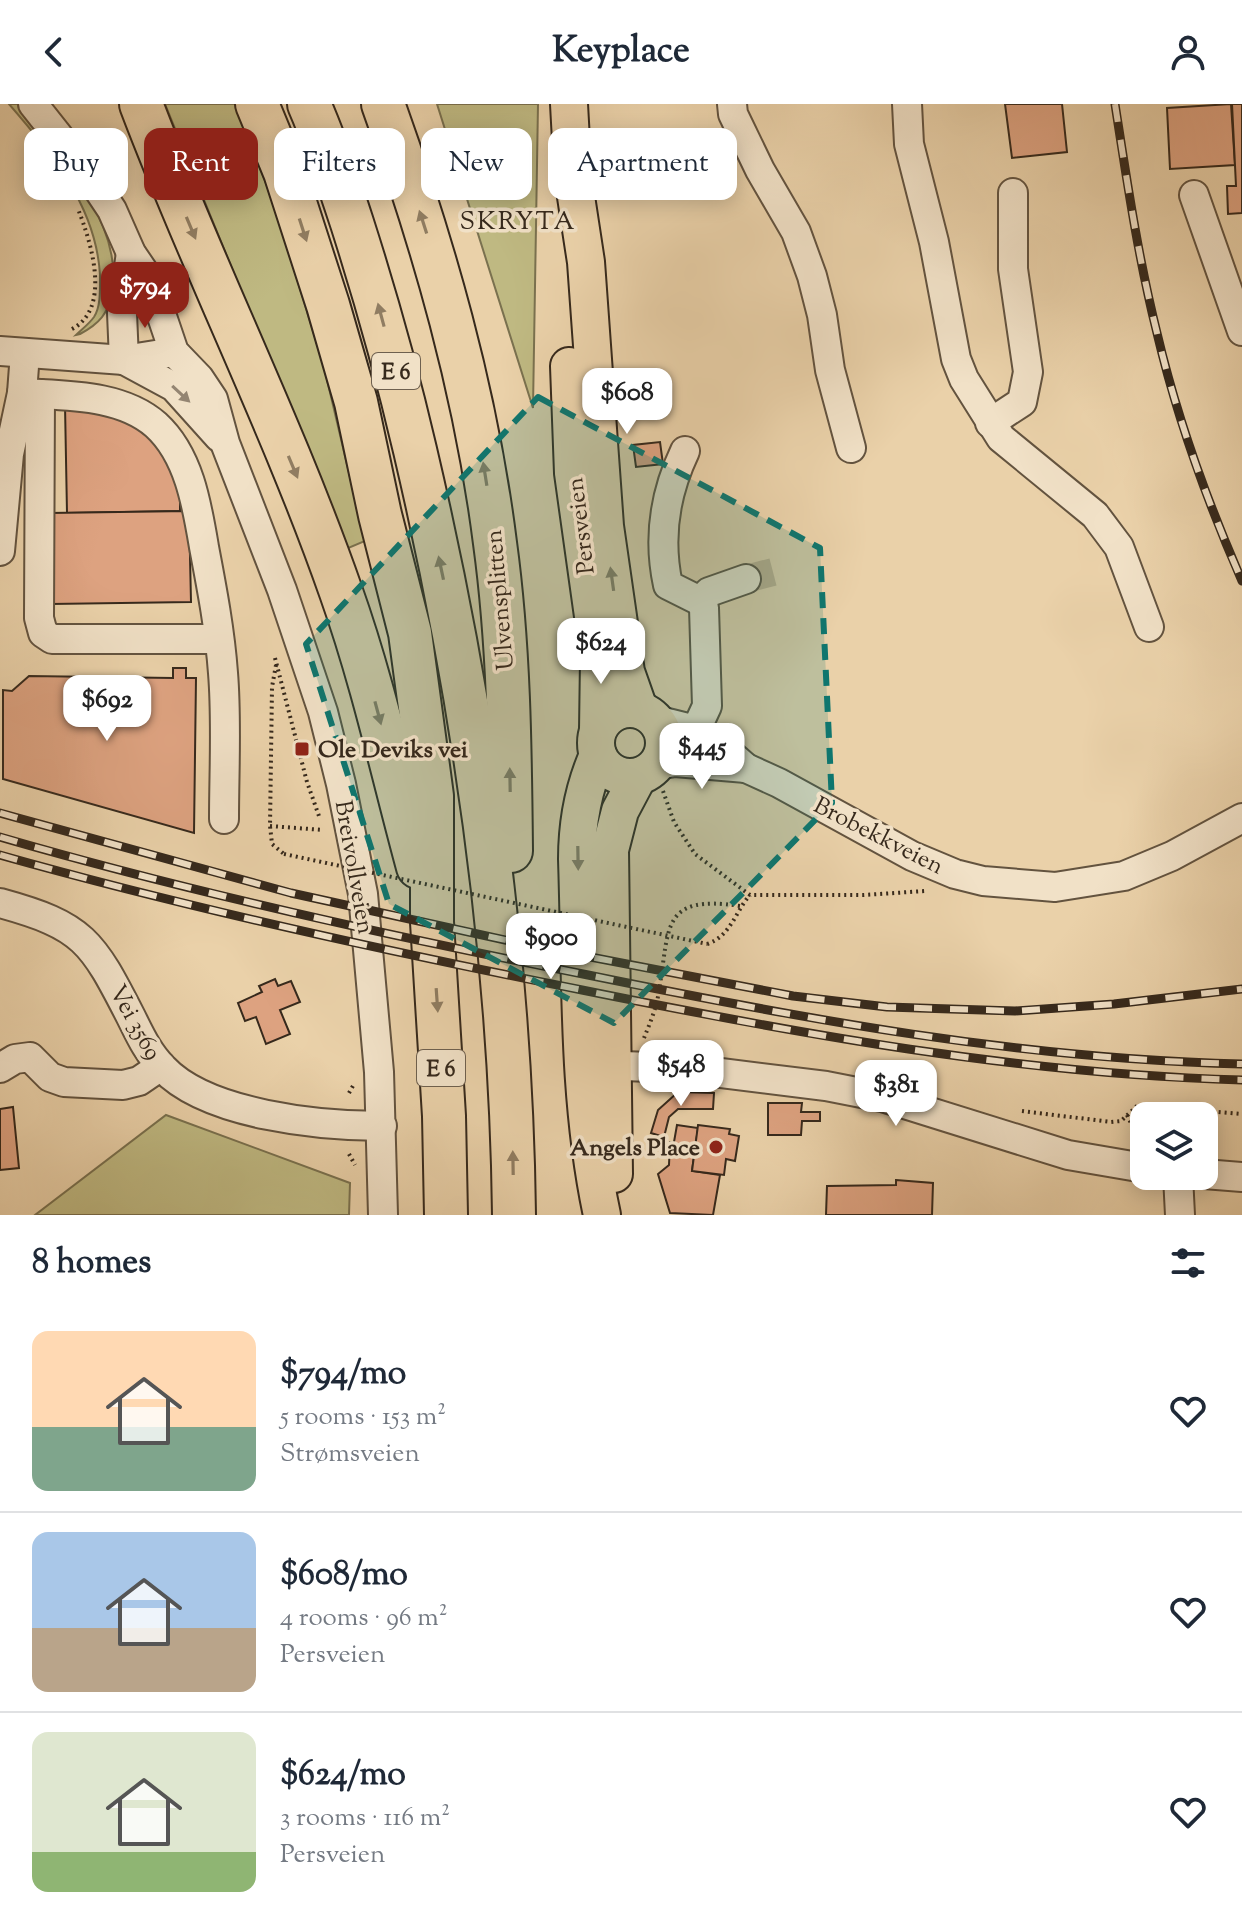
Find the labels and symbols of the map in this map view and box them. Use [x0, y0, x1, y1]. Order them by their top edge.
district label: SKRYTA [459, 204, 577, 241]
one-way arrow [416, 210, 428, 234]
one-way arrow [184, 216, 197, 240]
one-way arrow [298, 218, 310, 242]
pin: $794 [98, 262, 192, 330]
one-way arrow [374, 303, 386, 328]
road number: E 6 [372, 353, 420, 389]
pin: $608 [580, 368, 674, 436]
one-way arrow [171, 385, 190, 403]
one-way arrow [287, 455, 300, 479]
one-way arrow [478, 461, 491, 486]
street label: Persveien [559, 475, 605, 576]
street label: Ulvensplitten [478, 528, 524, 672]
one-way arrow [435, 555, 447, 580]
one-way arrow [605, 566, 618, 591]
pin: $624 [554, 618, 648, 686]
pin: $692 [60, 675, 154, 743]
one-way arrow [372, 700, 384, 725]
pin: $445 [655, 723, 749, 791]
place label: Ole Deviks vei [318, 734, 468, 768]
marker: Ole Deviks vei [293, 740, 311, 758]
one-way arrow [504, 767, 517, 792]
street label: Brobekkveien [807, 789, 949, 884]
street label: Breivollveien [325, 798, 382, 937]
one-way arrow [571, 846, 584, 871]
pin: $900 [504, 913, 598, 981]
street label: Vei 3569 [100, 979, 169, 1067]
one-way arrow [431, 988, 444, 1013]
pin: $548 [634, 1040, 728, 1108]
road number: E 6 [417, 1050, 465, 1086]
pin: $381 [849, 1060, 943, 1128]
place label: Angels Place [570, 1132, 700, 1166]
marker: Angels Place [707, 1138, 725, 1156]
one-way arrow [507, 1150, 519, 1175]

